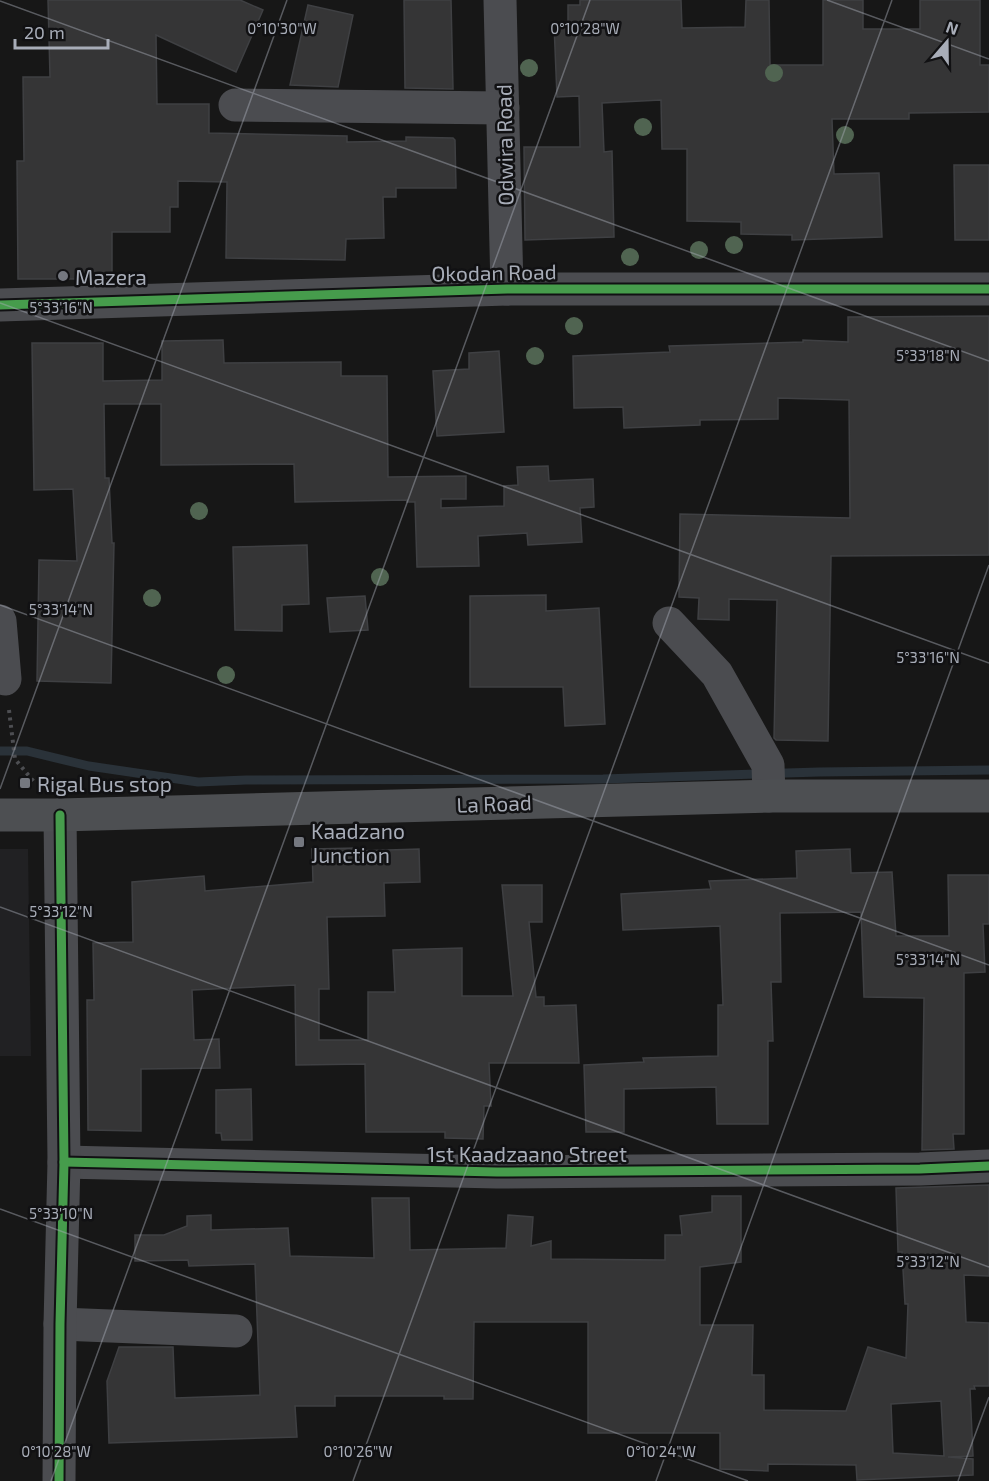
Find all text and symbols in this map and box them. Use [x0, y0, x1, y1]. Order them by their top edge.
scale bar [15, 12, 108, 50]
north arrow [917, 12, 977, 72]
text: N [944, 17, 961, 38]
text: 0°10'30"W [247, 19, 317, 37]
text: 0°10'28"W [550, 19, 620, 37]
text: 20 m [24, 21, 65, 43]
street label: Odwira Road [490, 84, 518, 206]
street label: Okodan Road [431, 258, 557, 286]
place label: Mazera [75, 264, 147, 289]
marker: Mazera [56, 269, 70, 283]
text: 5°33'16"N [29, 298, 93, 316]
text: 5°33'18"N [896, 346, 960, 364]
text: 5°33'14"N [29, 600, 93, 618]
text: 5°33'16"N [896, 648, 960, 666]
place label: Rigal Bus stop [37, 771, 172, 796]
marker: Rigal Bus stop [18, 776, 32, 790]
street label: La Road [456, 789, 532, 817]
place label: Kaadzano Junction [311, 818, 405, 867]
marker: Kaadzano Junction [292, 835, 306, 849]
text: 5°33'12"N [29, 902, 93, 920]
text: 5°33'14"N [896, 950, 960, 968]
street label: 1st Kaadzaano Street [427, 1141, 627, 1166]
text: 5°33'10"N [29, 1204, 93, 1222]
text: 5°33'12"N [896, 1252, 960, 1270]
text: 0°10'28"W [21, 1442, 91, 1460]
text: 0°10'26"W [323, 1442, 393, 1460]
text: 0°10'24"W [626, 1442, 696, 1460]

